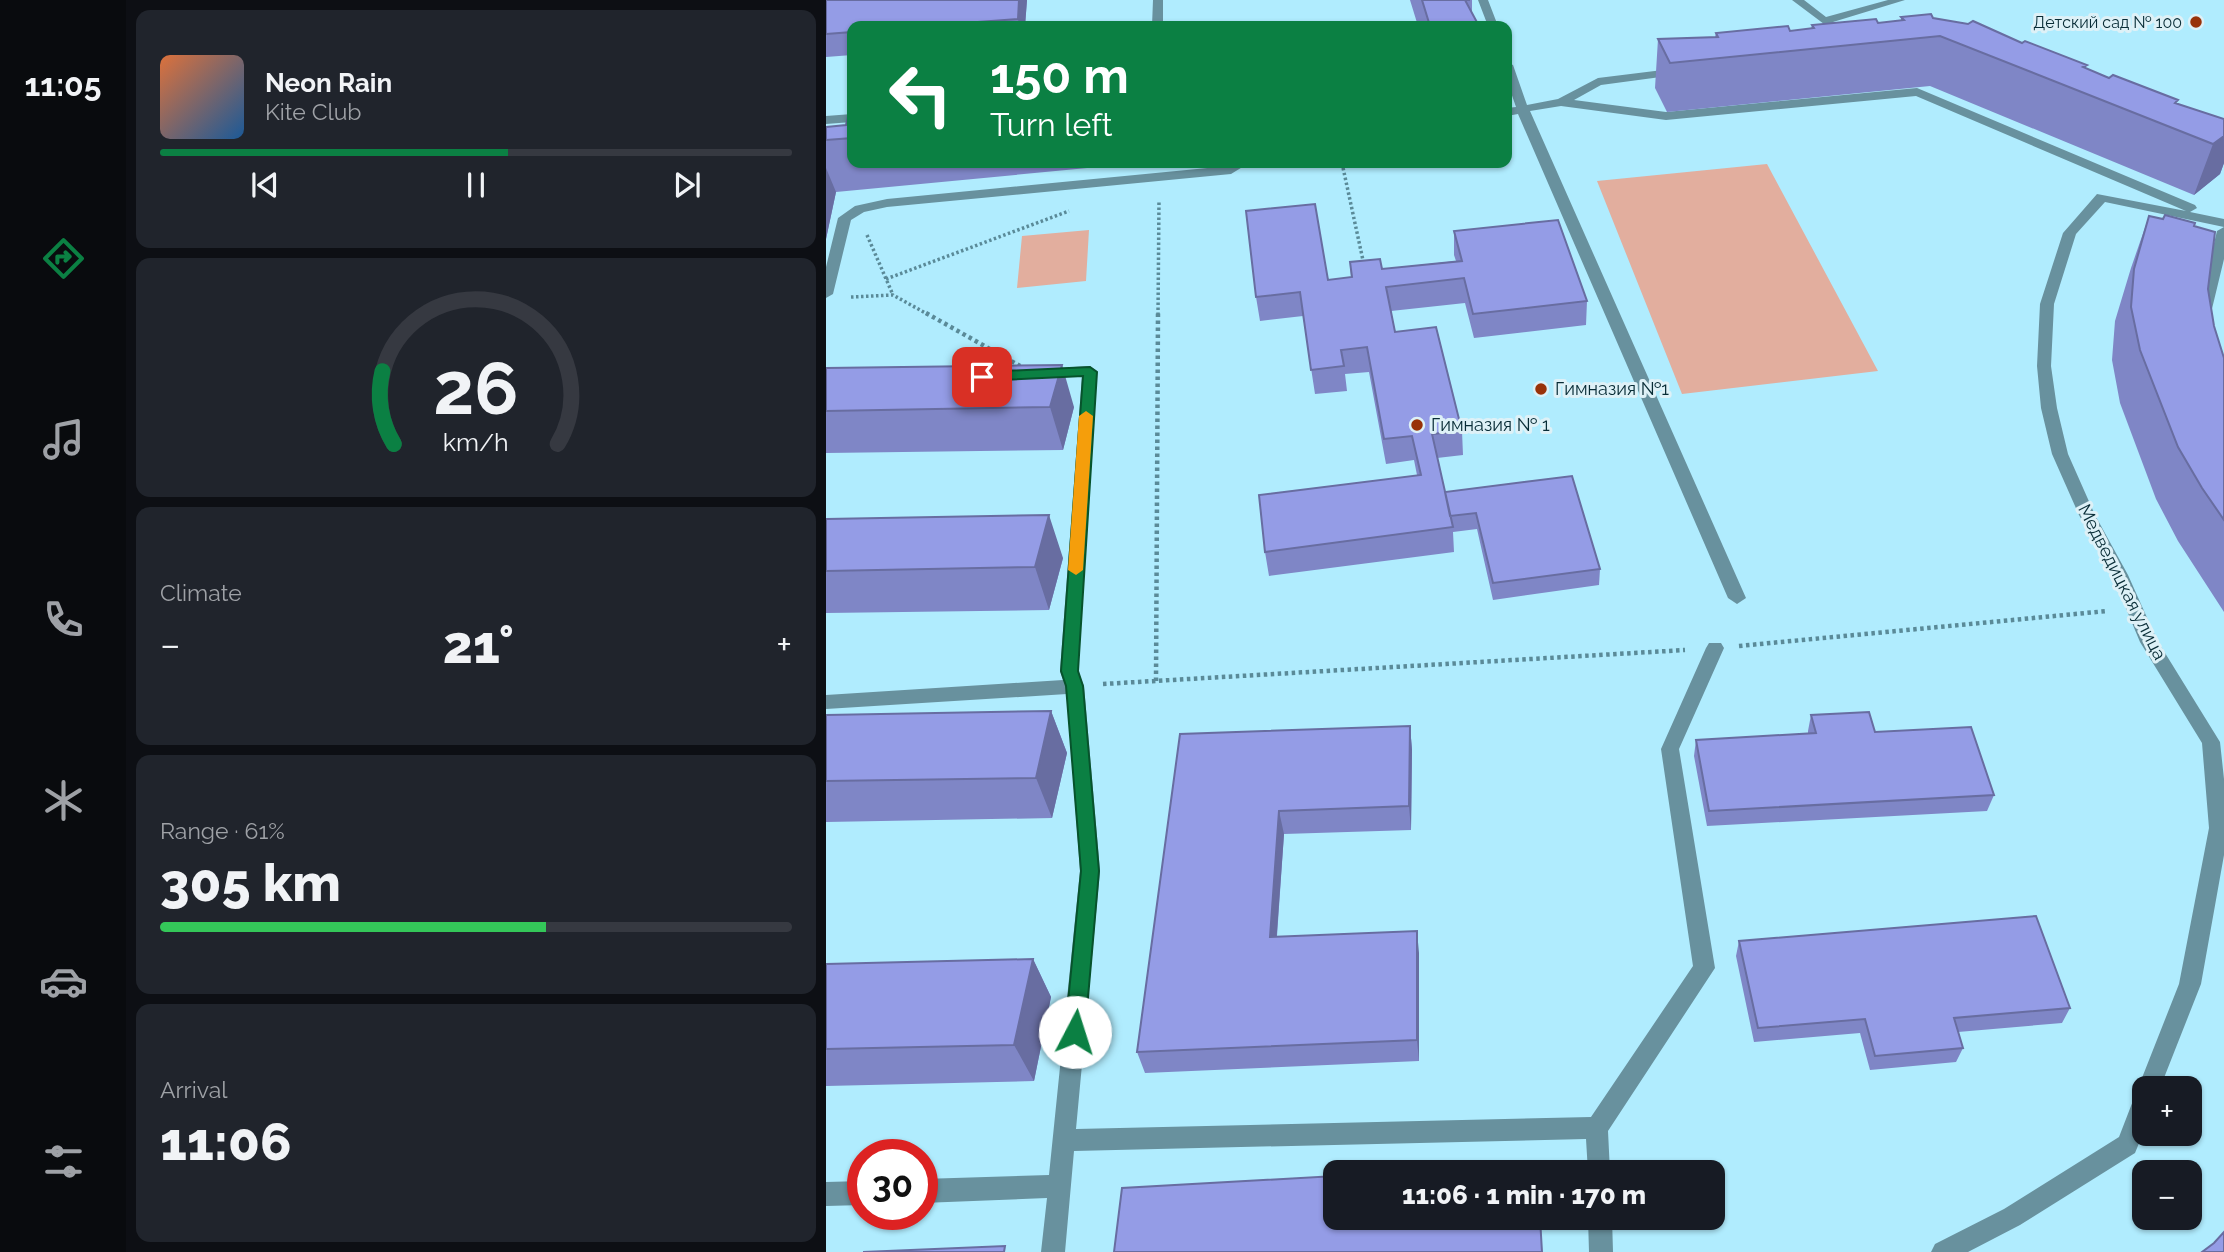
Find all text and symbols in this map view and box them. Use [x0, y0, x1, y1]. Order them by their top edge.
place label: Детский сад № 100 [2033, 13, 2182, 32]
marker: Детский сад № 100 [2188, 14, 2204, 30]
text: 150 m [990, 47, 1129, 104]
icon: left [875, 49, 966, 140]
text: 11:05 [25, 66, 101, 103]
text: Neon Rain [265, 68, 392, 98]
text: Kite Club [265, 98, 362, 125]
text: Turn left [990, 106, 1112, 143]
icon: previous [246, 166, 284, 204]
icon: pause [457, 166, 495, 204]
icon: next [668, 166, 706, 204]
icon: directions [39, 234, 88, 283]
text: 26 [433, 346, 519, 431]
pin [952, 347, 1012, 407]
icon: arrive [963, 358, 1001, 396]
place label: Гимназия №1 [1555, 378, 1669, 399]
marker: Гимназия №1 [1533, 381, 1549, 397]
place label: Гимназия № 1 [1431, 414, 1550, 435]
icon: music [39, 415, 88, 464]
marker: Гимназия № 1 [1409, 417, 1425, 433]
text: km/h [443, 426, 509, 456]
street label: Медведицкая улица [2074, 500, 2171, 663]
text: Climate [160, 579, 242, 606]
icon: phone [39, 595, 88, 644]
text: 21° [443, 614, 514, 675]
text: − [160, 622, 180, 667]
text: + [776, 622, 792, 667]
icon: climate [39, 776, 88, 825]
text: Range · 61% [160, 817, 285, 844]
text: 305 km [160, 852, 341, 913]
icon: car [39, 957, 88, 1006]
position arrow [1038, 995, 1112, 1069]
text: Arrival [160, 1076, 227, 1103]
map controls [2132, 1076, 2202, 1230]
button: + [2132, 1076, 2202, 1146]
text: 11:06 [160, 1111, 292, 1172]
icon: filters [39, 1137, 88, 1186]
speed limit sign: 30 [847, 1139, 938, 1230]
button: − [2132, 1160, 2202, 1230]
text: 11:06 · 1 min · 170 m [1402, 1180, 1646, 1210]

